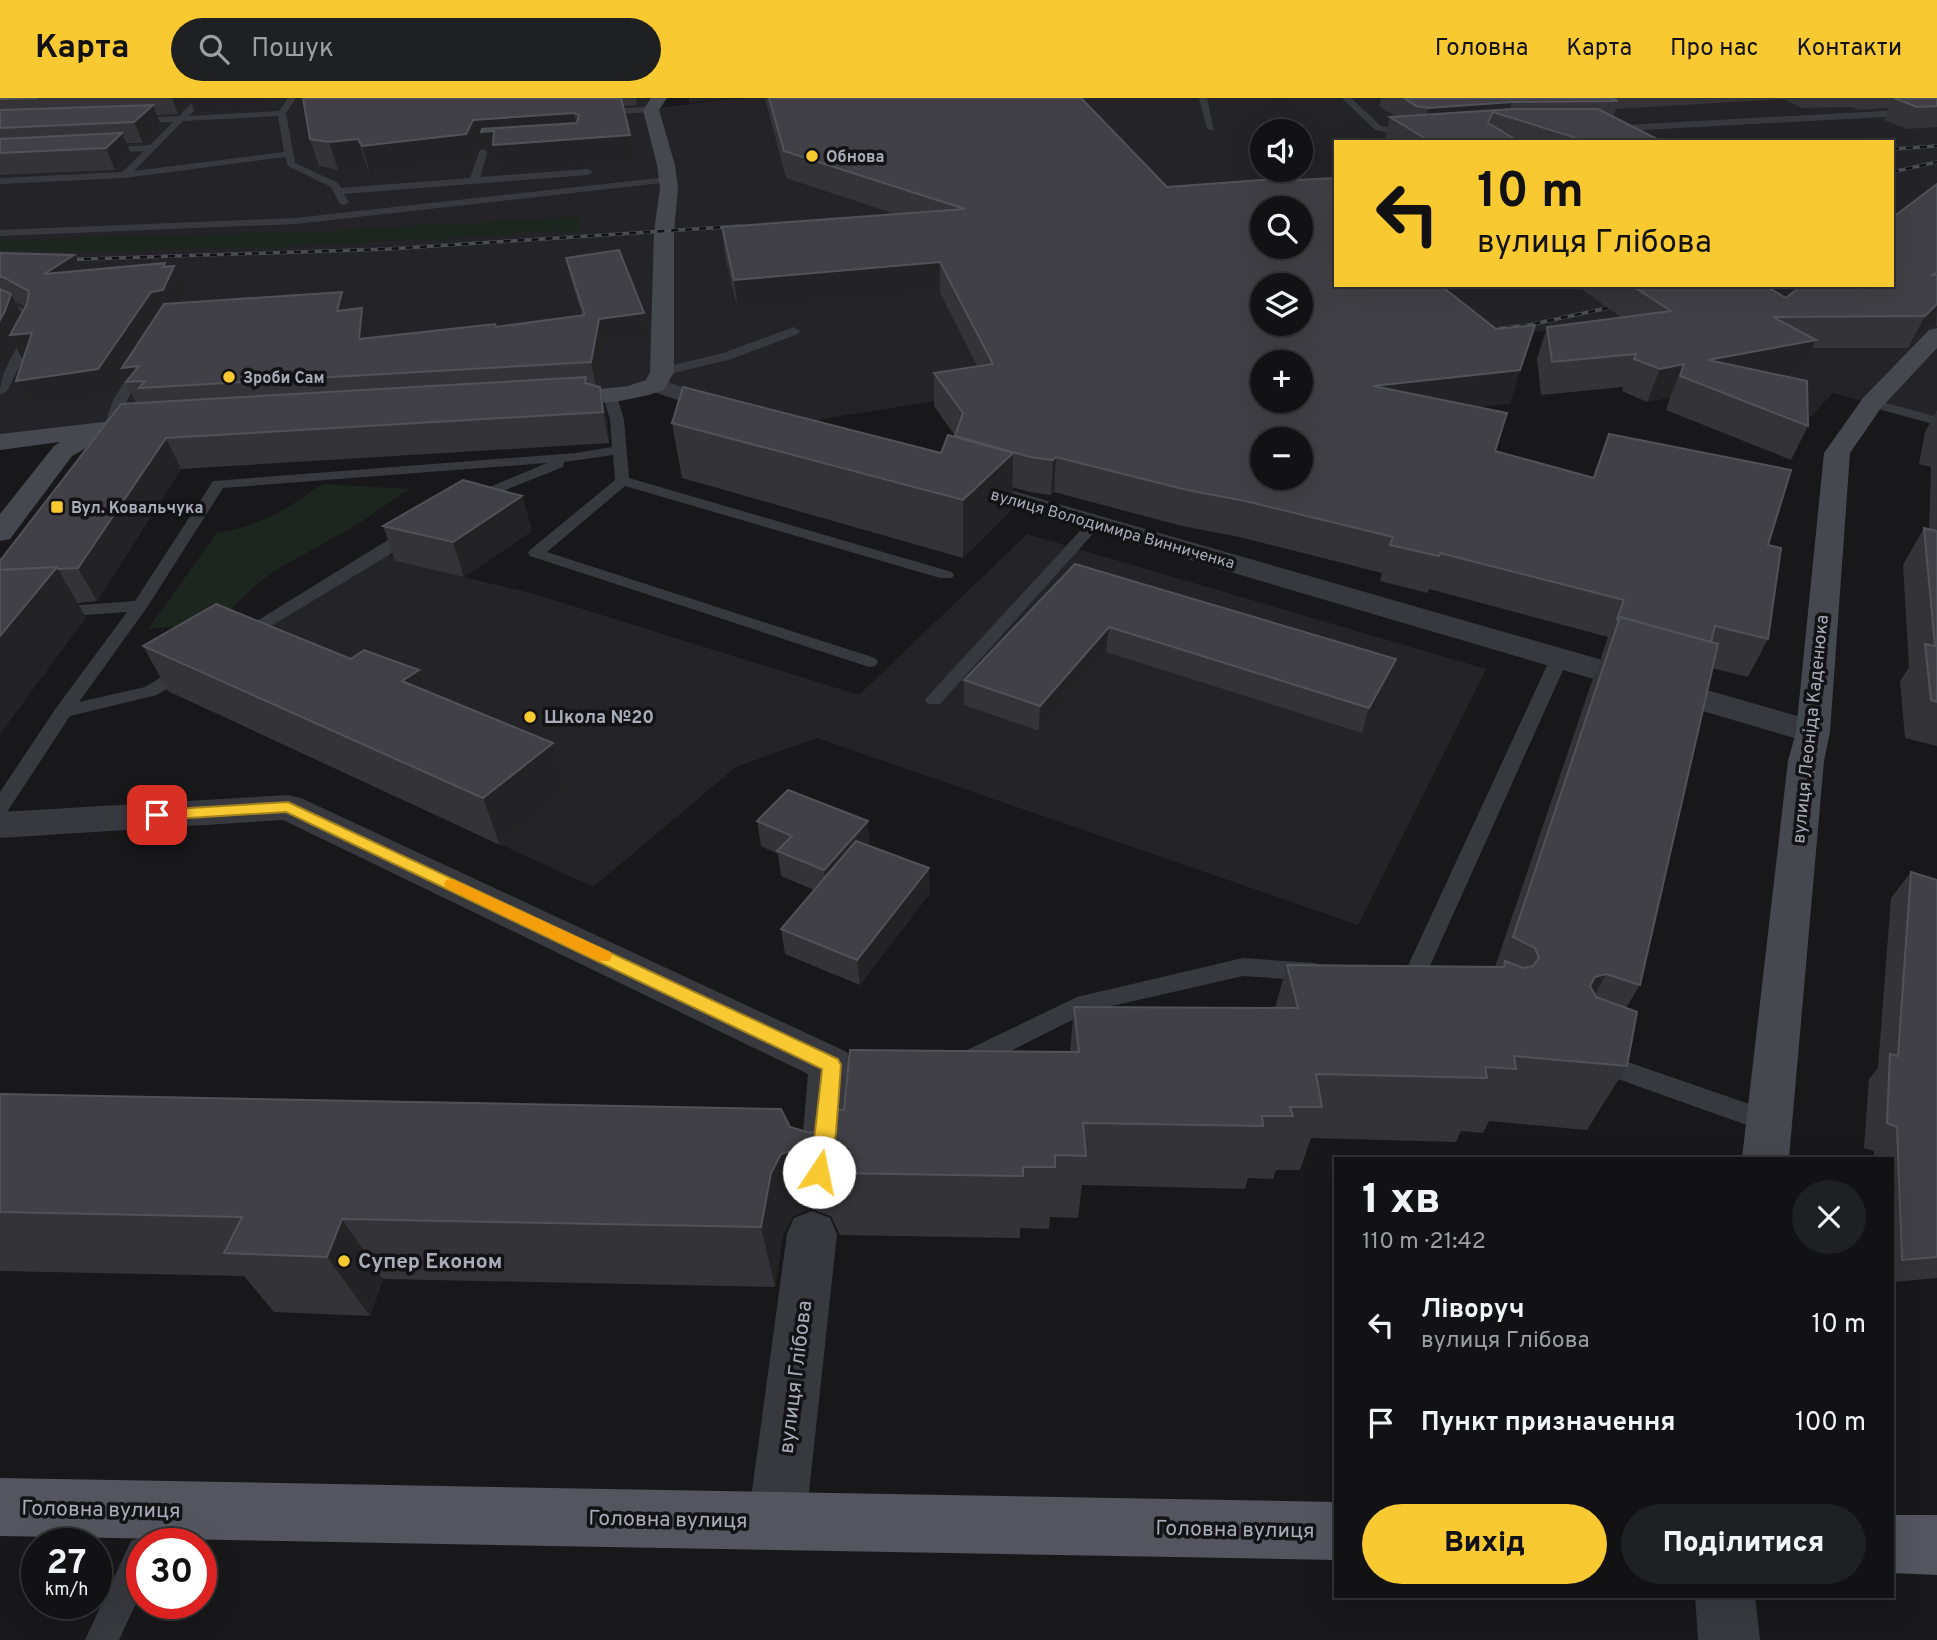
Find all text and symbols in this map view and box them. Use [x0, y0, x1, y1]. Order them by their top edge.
search box [171, 18, 661, 81]
text: Карта [35, 28, 129, 70]
icon: search [195, 30, 233, 68]
text: Пошук [251, 33, 334, 66]
text: Головна [1435, 34, 1528, 64]
text: Карта [1566, 34, 1632, 64]
text: Про нас [1670, 34, 1758, 64]
text: Контакти [1796, 34, 1902, 64]
map controls [1250, 119, 1313, 490]
button: sound [1250, 119, 1313, 182]
marker: Обнова [804, 148, 820, 164]
place label: Обнова [826, 148, 885, 168]
text: 10 m [1477, 163, 1584, 225]
icon: left [1362, 168, 1453, 259]
button: search [1250, 196, 1313, 259]
text: вулиця Глібова [1477, 224, 1712, 264]
button: layers [1250, 273, 1313, 336]
button: + [1250, 350, 1313, 413]
marker: Зроби Сам [221, 369, 237, 385]
place label: Зроби Сам [243, 369, 325, 389]
button: − [1250, 427, 1313, 490]
street label: вулиця Володимира Винниченка [988, 485, 1237, 574]
marker: Вул. Ковальчука [49, 499, 65, 515]
place label: Вул. Ковальчука [71, 499, 203, 519]
street label: вулиця Леоніда Каденюка [1788, 614, 1835, 845]
place label: Школа №20 [544, 707, 654, 730]
marker: Школа №20 [522, 709, 538, 725]
pin [127, 785, 187, 845]
icon: arrive [138, 796, 176, 834]
position arrow [782, 1135, 856, 1209]
text: 1 хв [1362, 1175, 1440, 1228]
button: close [1792, 1180, 1866, 1254]
text: 110 m · 21:42 [1362, 1228, 1486, 1257]
place label: Супер Економ [358, 1249, 502, 1276]
marker: Супер Економ [336, 1253, 352, 1269]
text: Ліворуч [1421, 1294, 1524, 1327]
street label: вулиця Глібова [774, 1299, 819, 1455]
icon: left [1362, 1306, 1400, 1344]
text: 10 m [1811, 1309, 1866, 1342]
text: вулиця Глібова [1421, 1327, 1590, 1356]
icon: arrive [1362, 1404, 1400, 1442]
text: Пункт призначення [1421, 1407, 1675, 1440]
text: 100 m [1795, 1407, 1866, 1440]
street label: Головна вулиця [21, 1496, 181, 1525]
button: Вихід [1362, 1504, 1607, 1584]
button: Поділитися [1621, 1504, 1866, 1584]
street label: Головна вулиця [588, 1506, 748, 1535]
street label: Головна вулиця [1155, 1516, 1315, 1545]
speed limit sign: 30 [126, 1528, 217, 1619]
text: 27 [47, 1542, 86, 1586]
text: km/h [45, 1579, 88, 1602]

